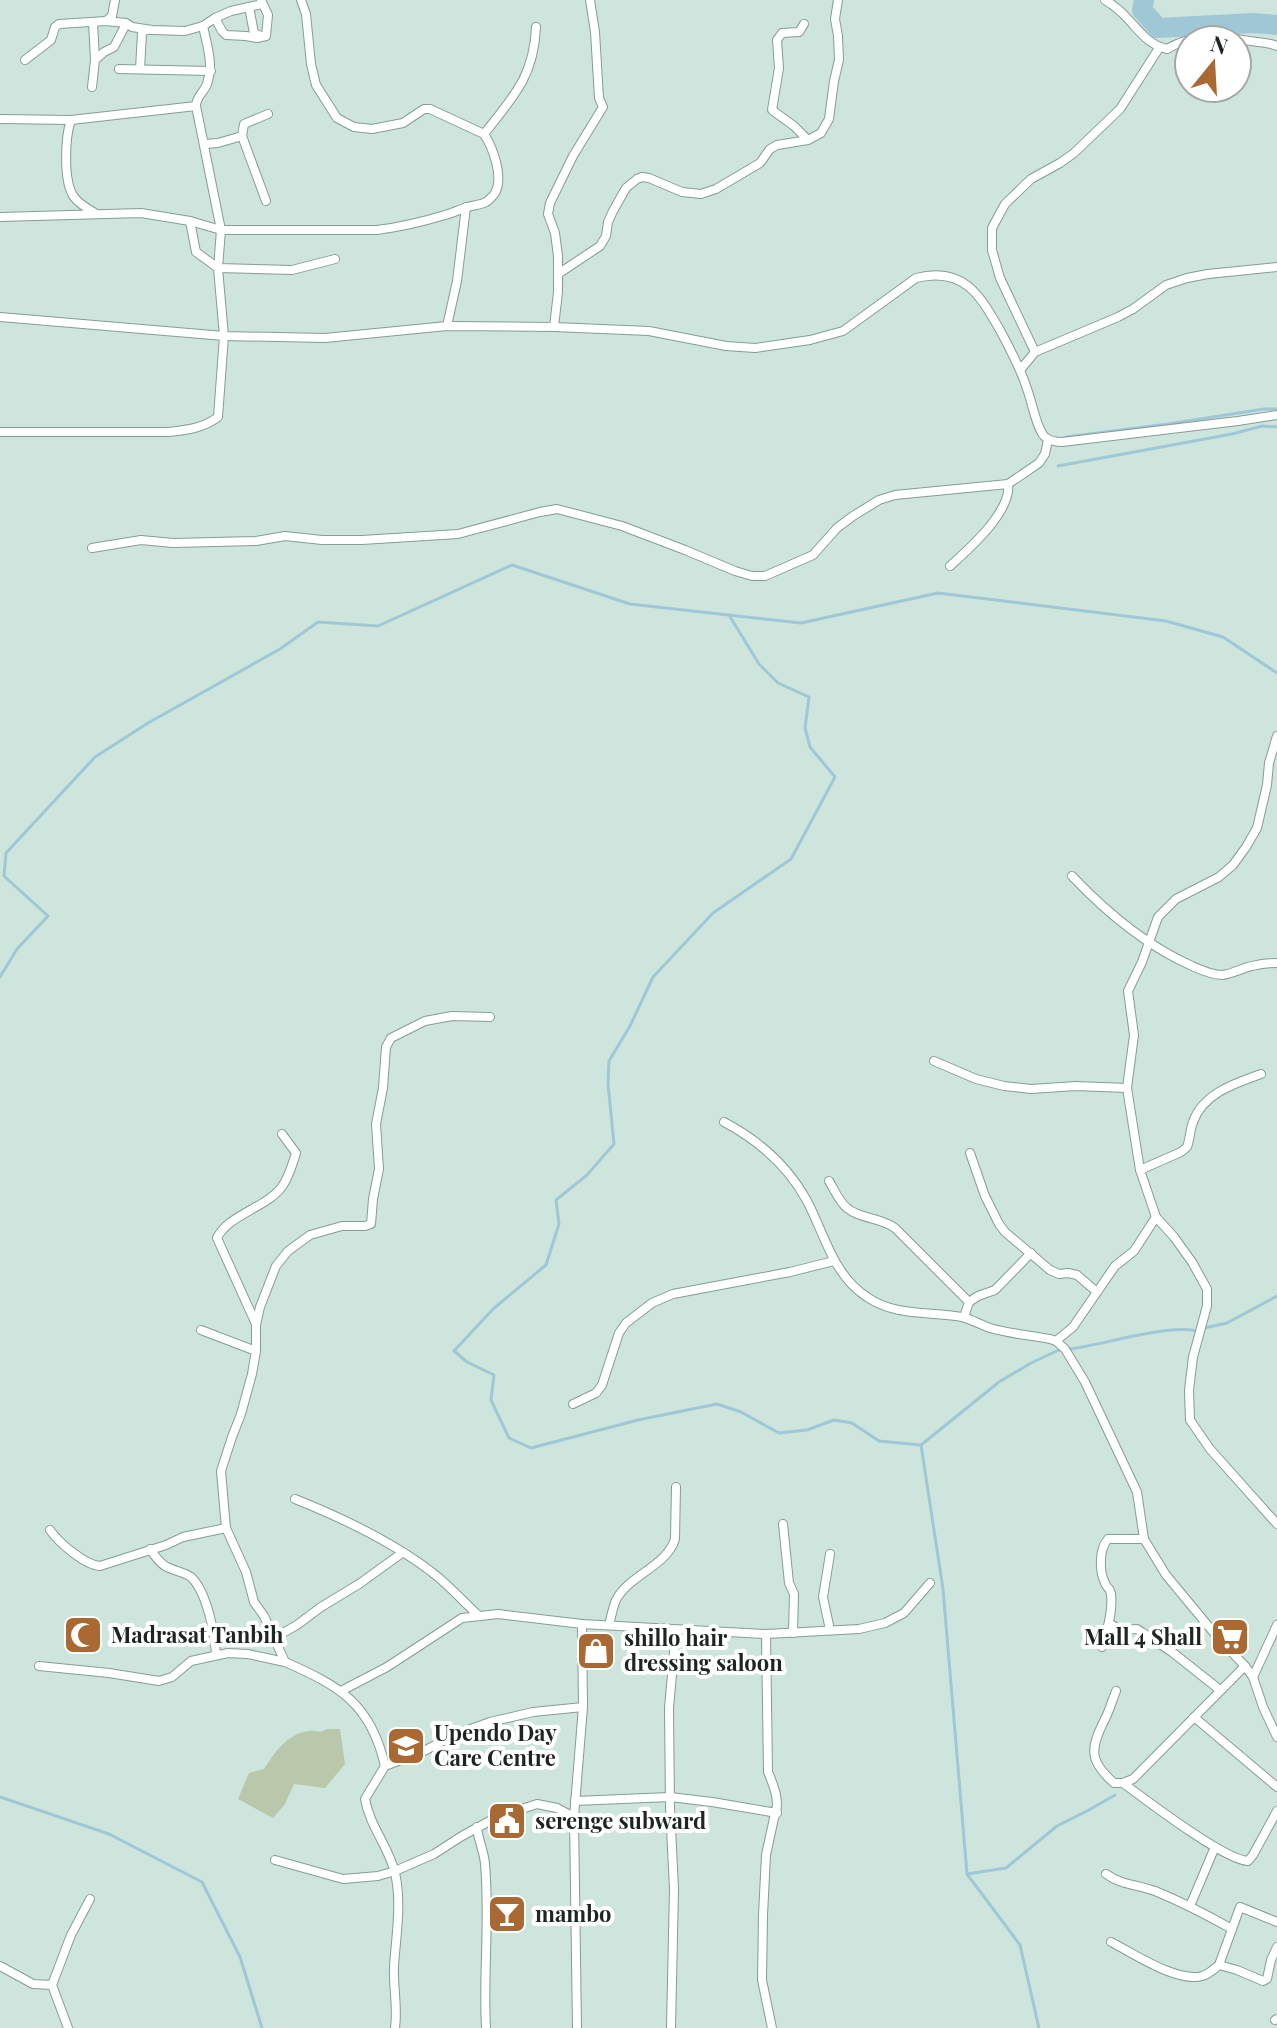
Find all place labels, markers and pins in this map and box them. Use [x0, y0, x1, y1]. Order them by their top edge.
mosque icon: Madrasat Tanbih [62, 1614, 104, 1656]
supermarket icon: Mall 4 Shall [1209, 1616, 1251, 1658]
place label: Madrasat Tanbih [111, 1619, 284, 1649]
place label: Mall 4 Shall [1084, 1621, 1202, 1651]
place label: shillo hair dressing saloon [624, 1622, 783, 1677]
shop icon: shillo hair dressing saloon [575, 1630, 617, 1672]
place label: Upendo Day Care Centre [434, 1717, 557, 1772]
school or university icon: Upendo Day Care Centre [385, 1725, 427, 1767]
public building icon: serenge subward [486, 1800, 528, 1842]
place label: serenge subward [535, 1805, 706, 1835]
bar icon: mambo [486, 1893, 528, 1935]
place label: mambo [535, 1898, 612, 1928]

